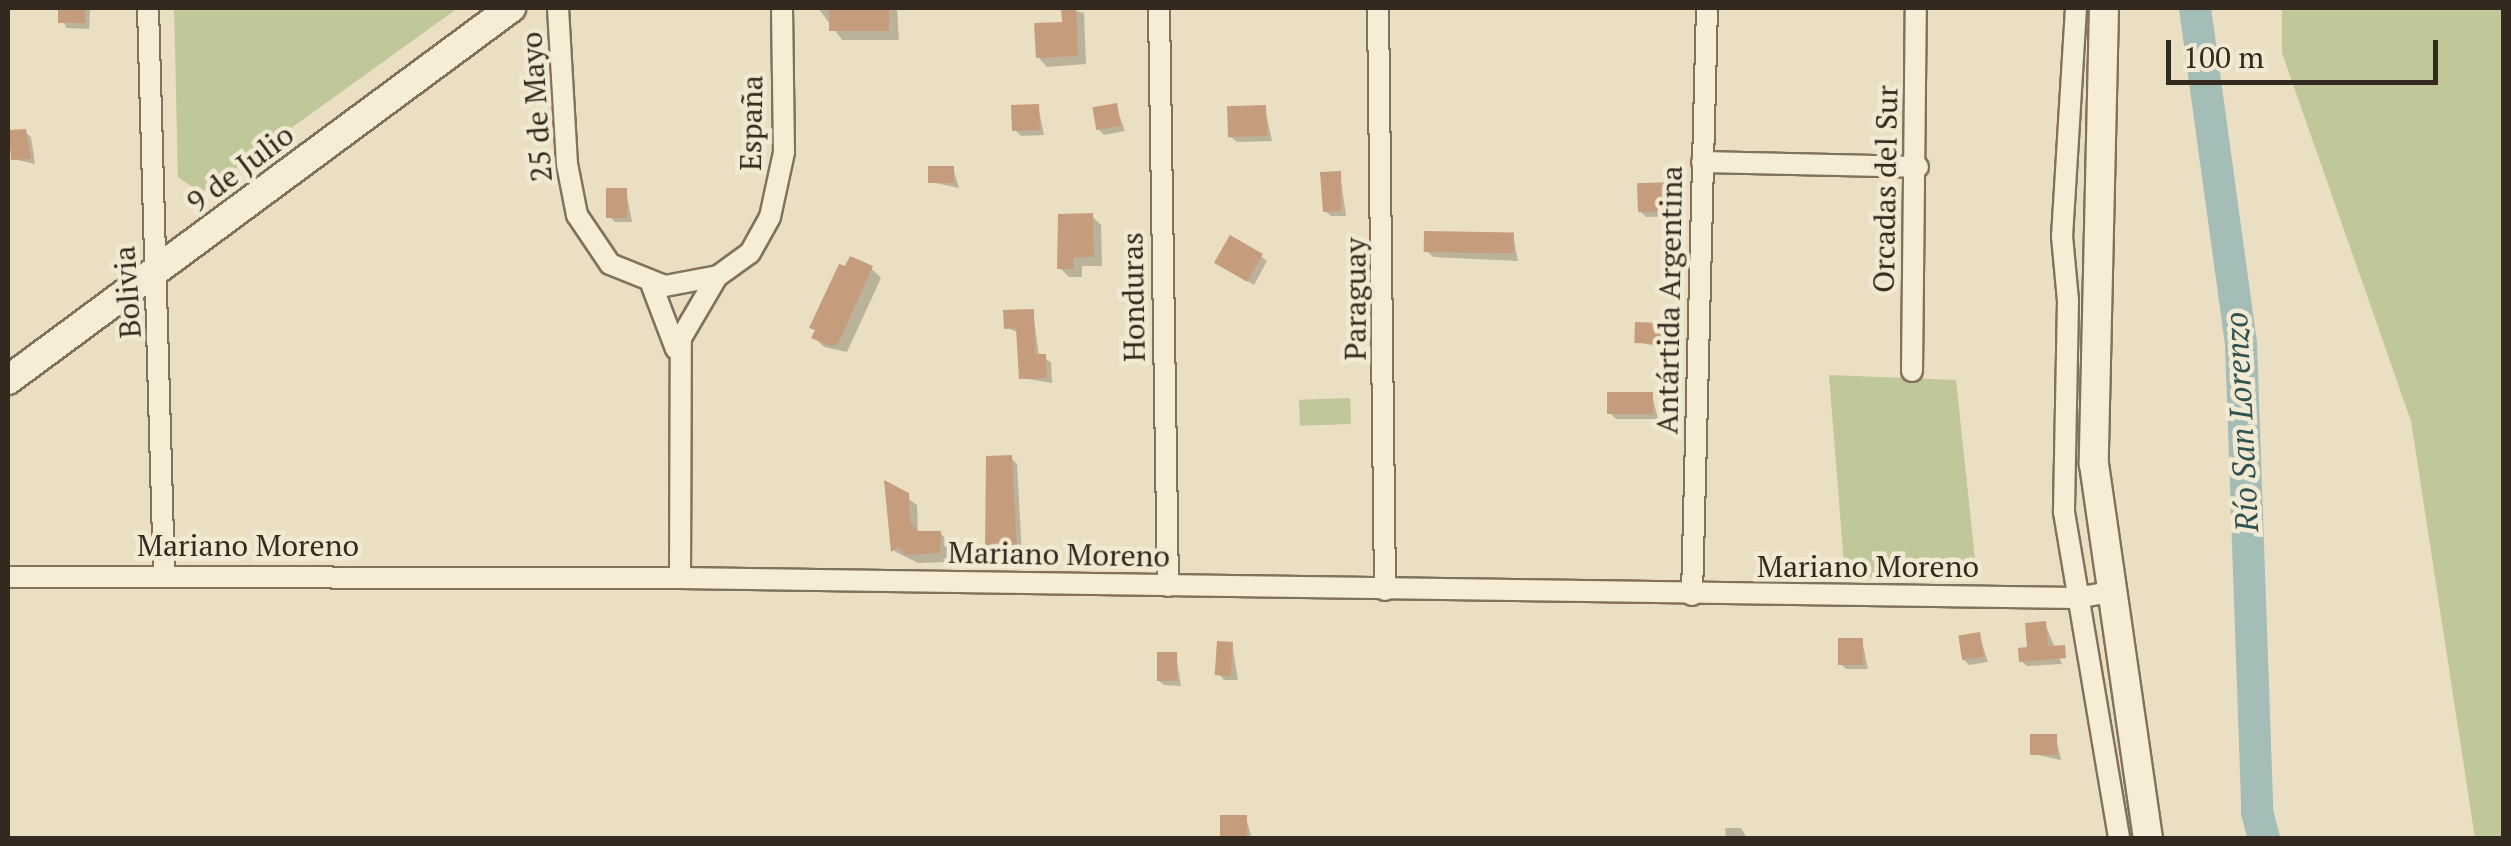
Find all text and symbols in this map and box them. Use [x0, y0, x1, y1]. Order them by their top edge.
scale bar [2171, 20, 2444, 82]
street label: 25 de Mayo [513, 31, 559, 183]
text: 100 m [2183, 37, 2264, 77]
street label: España [732, 75, 770, 171]
street label: Orcadas del Sur [1865, 85, 1905, 293]
street label: 9 de Julio [179, 116, 301, 220]
street label: Antártida Argentina [1649, 165, 1689, 435]
street label: Honduras [1114, 232, 1152, 362]
street label: Paraguay [1337, 238, 1373, 360]
street label: Bolivia [106, 245, 148, 339]
water label: Río San Lorenzo [2216, 311, 2266, 533]
street label: Mariano Moreno [137, 527, 359, 563]
street label: Mariano Moreno [948, 534, 1170, 574]
street label: Mariano Moreno [1757, 548, 1979, 584]

